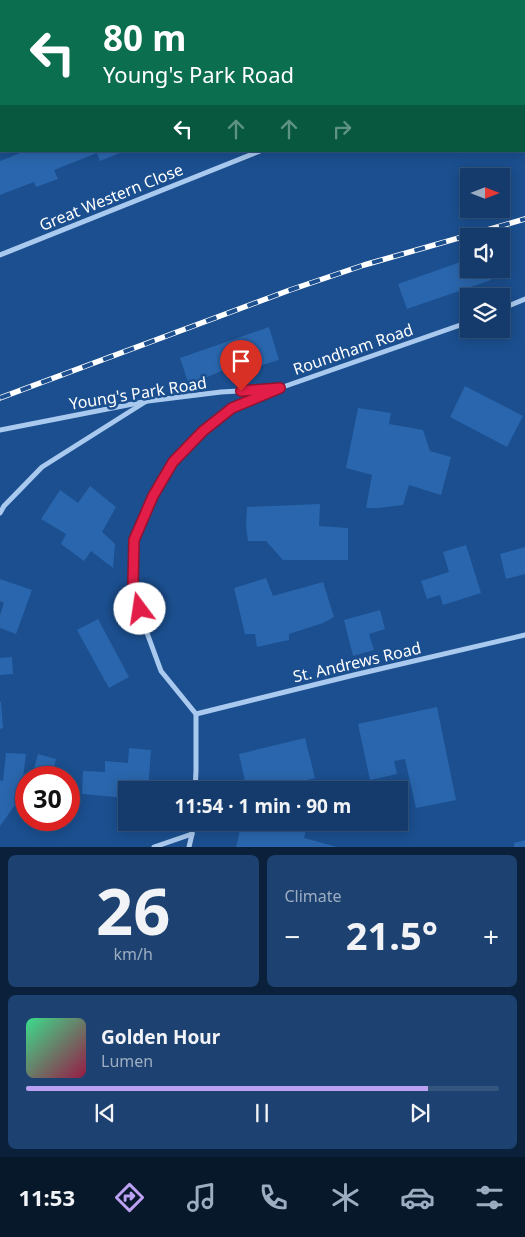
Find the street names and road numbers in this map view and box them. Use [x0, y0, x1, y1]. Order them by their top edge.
street label: Great Western Close [36, 158, 186, 236]
street label: Roundham Road [290, 318, 416, 380]
street label: Young's Park Road [68, 371, 208, 415]
street label: St. Andrews Road [291, 637, 423, 687]

